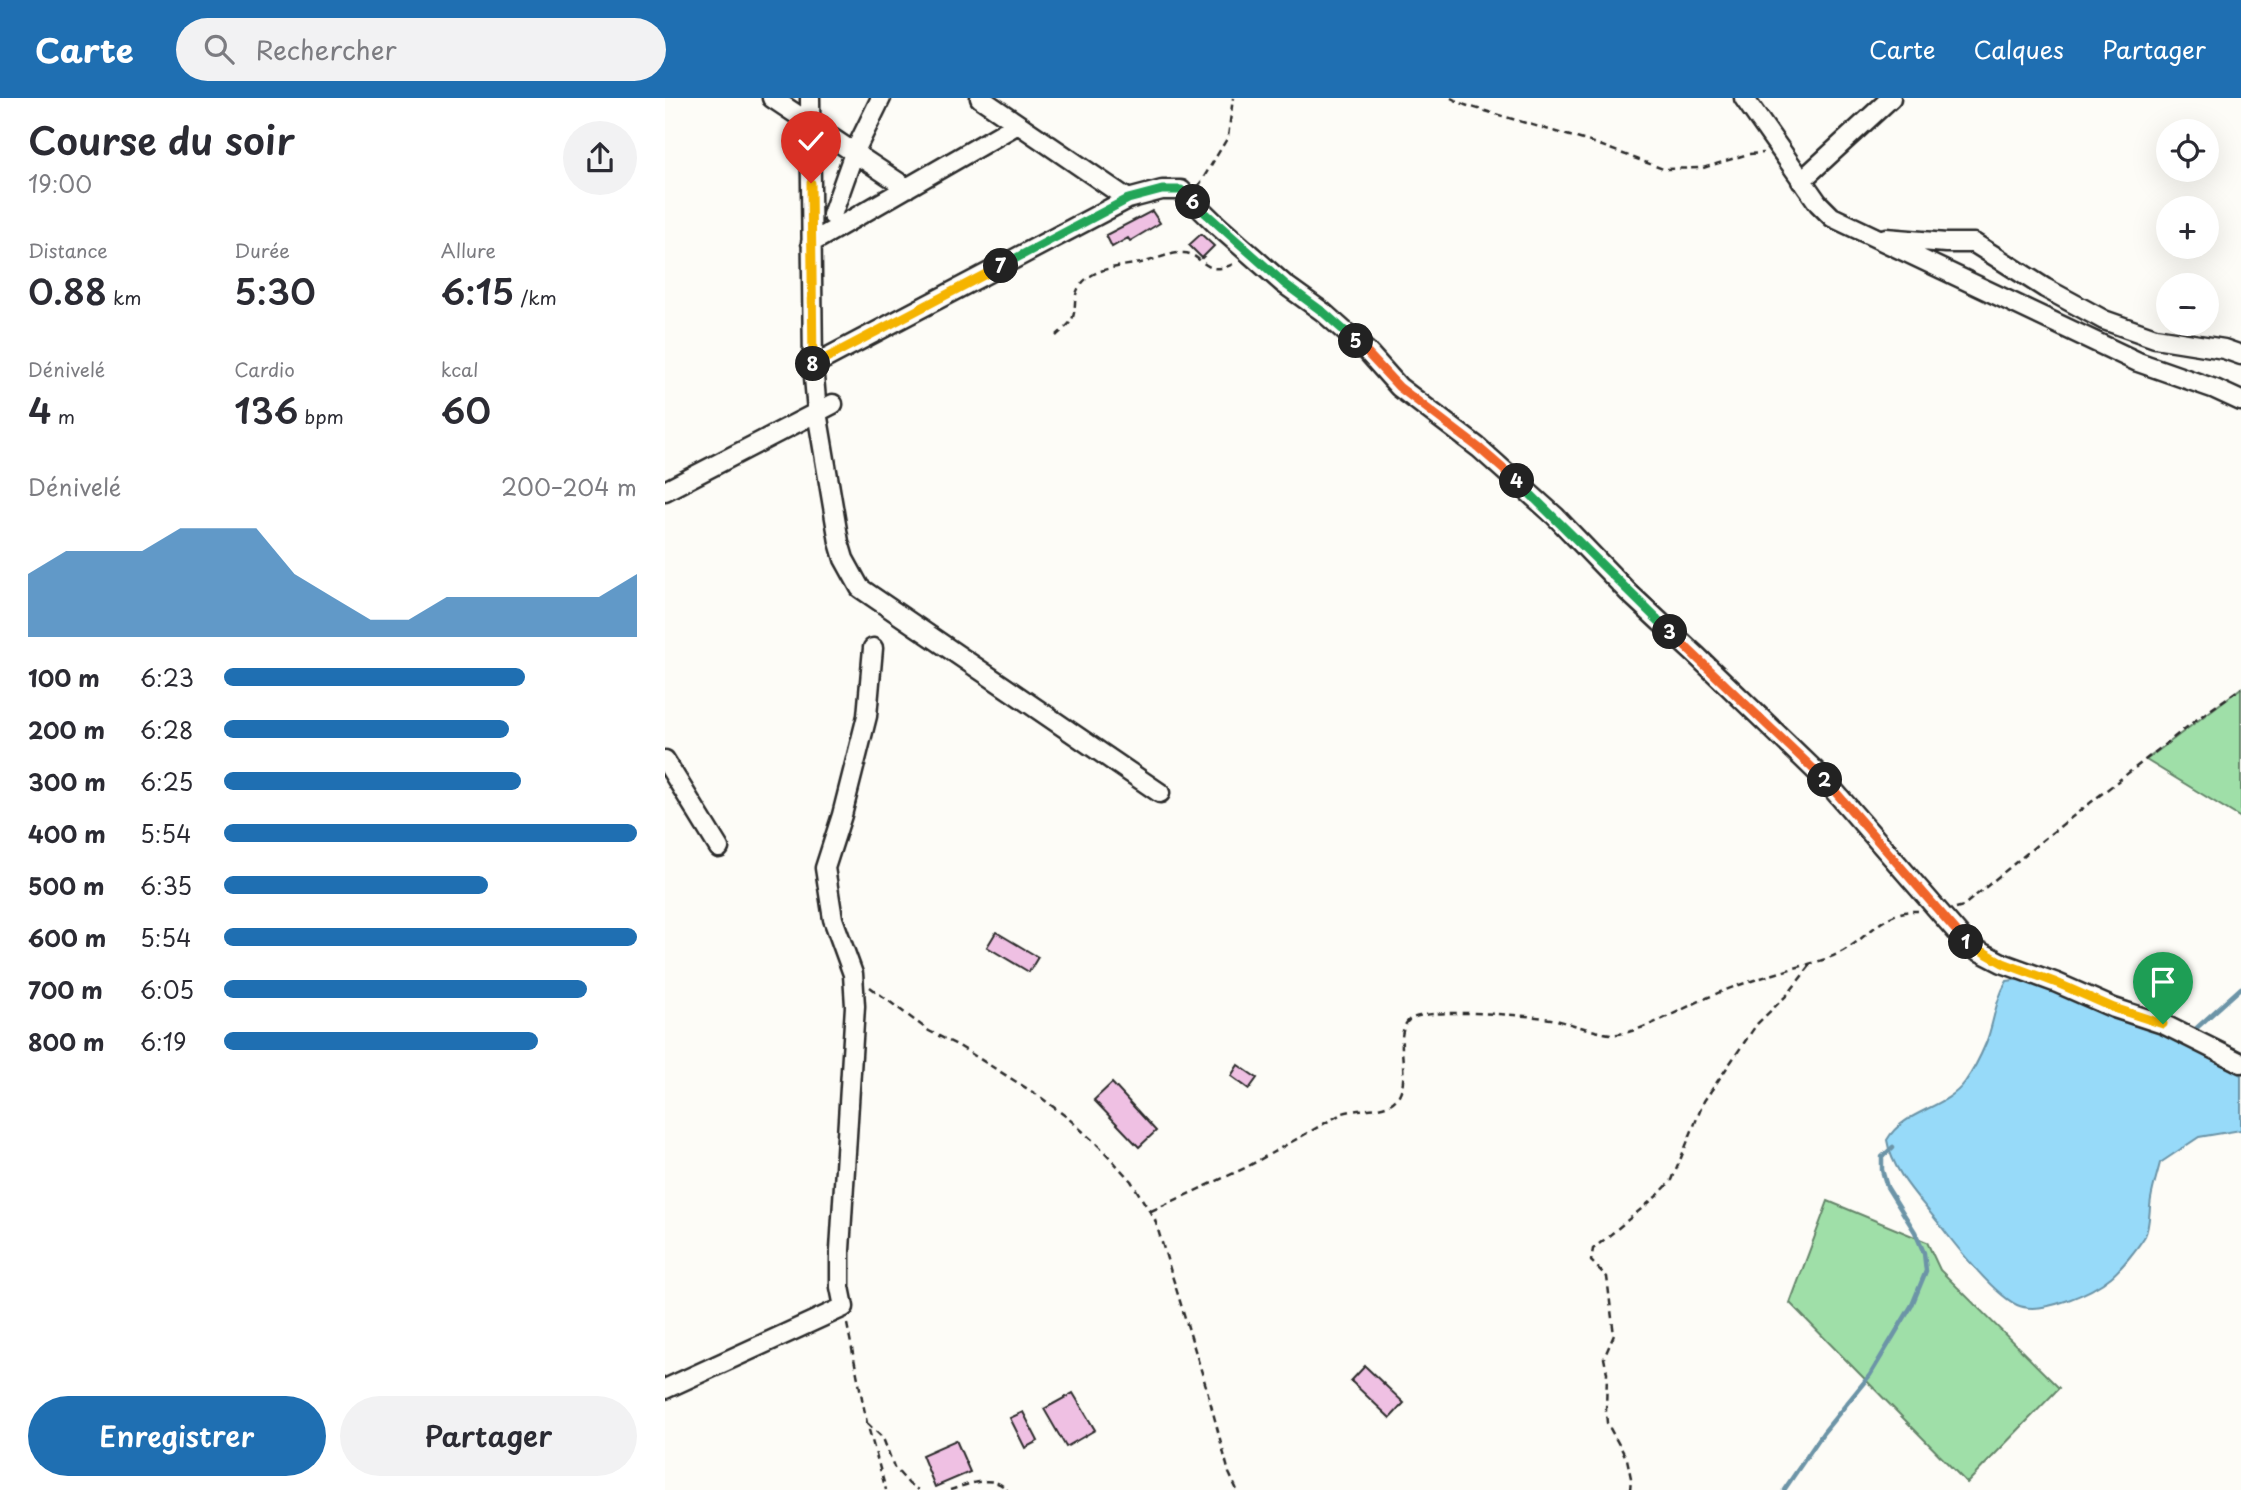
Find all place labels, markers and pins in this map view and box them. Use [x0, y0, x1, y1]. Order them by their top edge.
pin [781, 111, 841, 183]
pin: 6 [1175, 184, 1211, 220]
pin: 7 [983, 248, 1019, 284]
pin: 5 [1339, 324, 1373, 358]
pin: 8 [795, 346, 831, 382]
pin: 4 [1499, 464, 1535, 498]
pin: 3 [1653, 614, 1688, 650]
pin: 2 [1807, 762, 1843, 798]
pin: 1 [1949, 924, 1983, 960]
pin [2133, 952, 2193, 1024]

